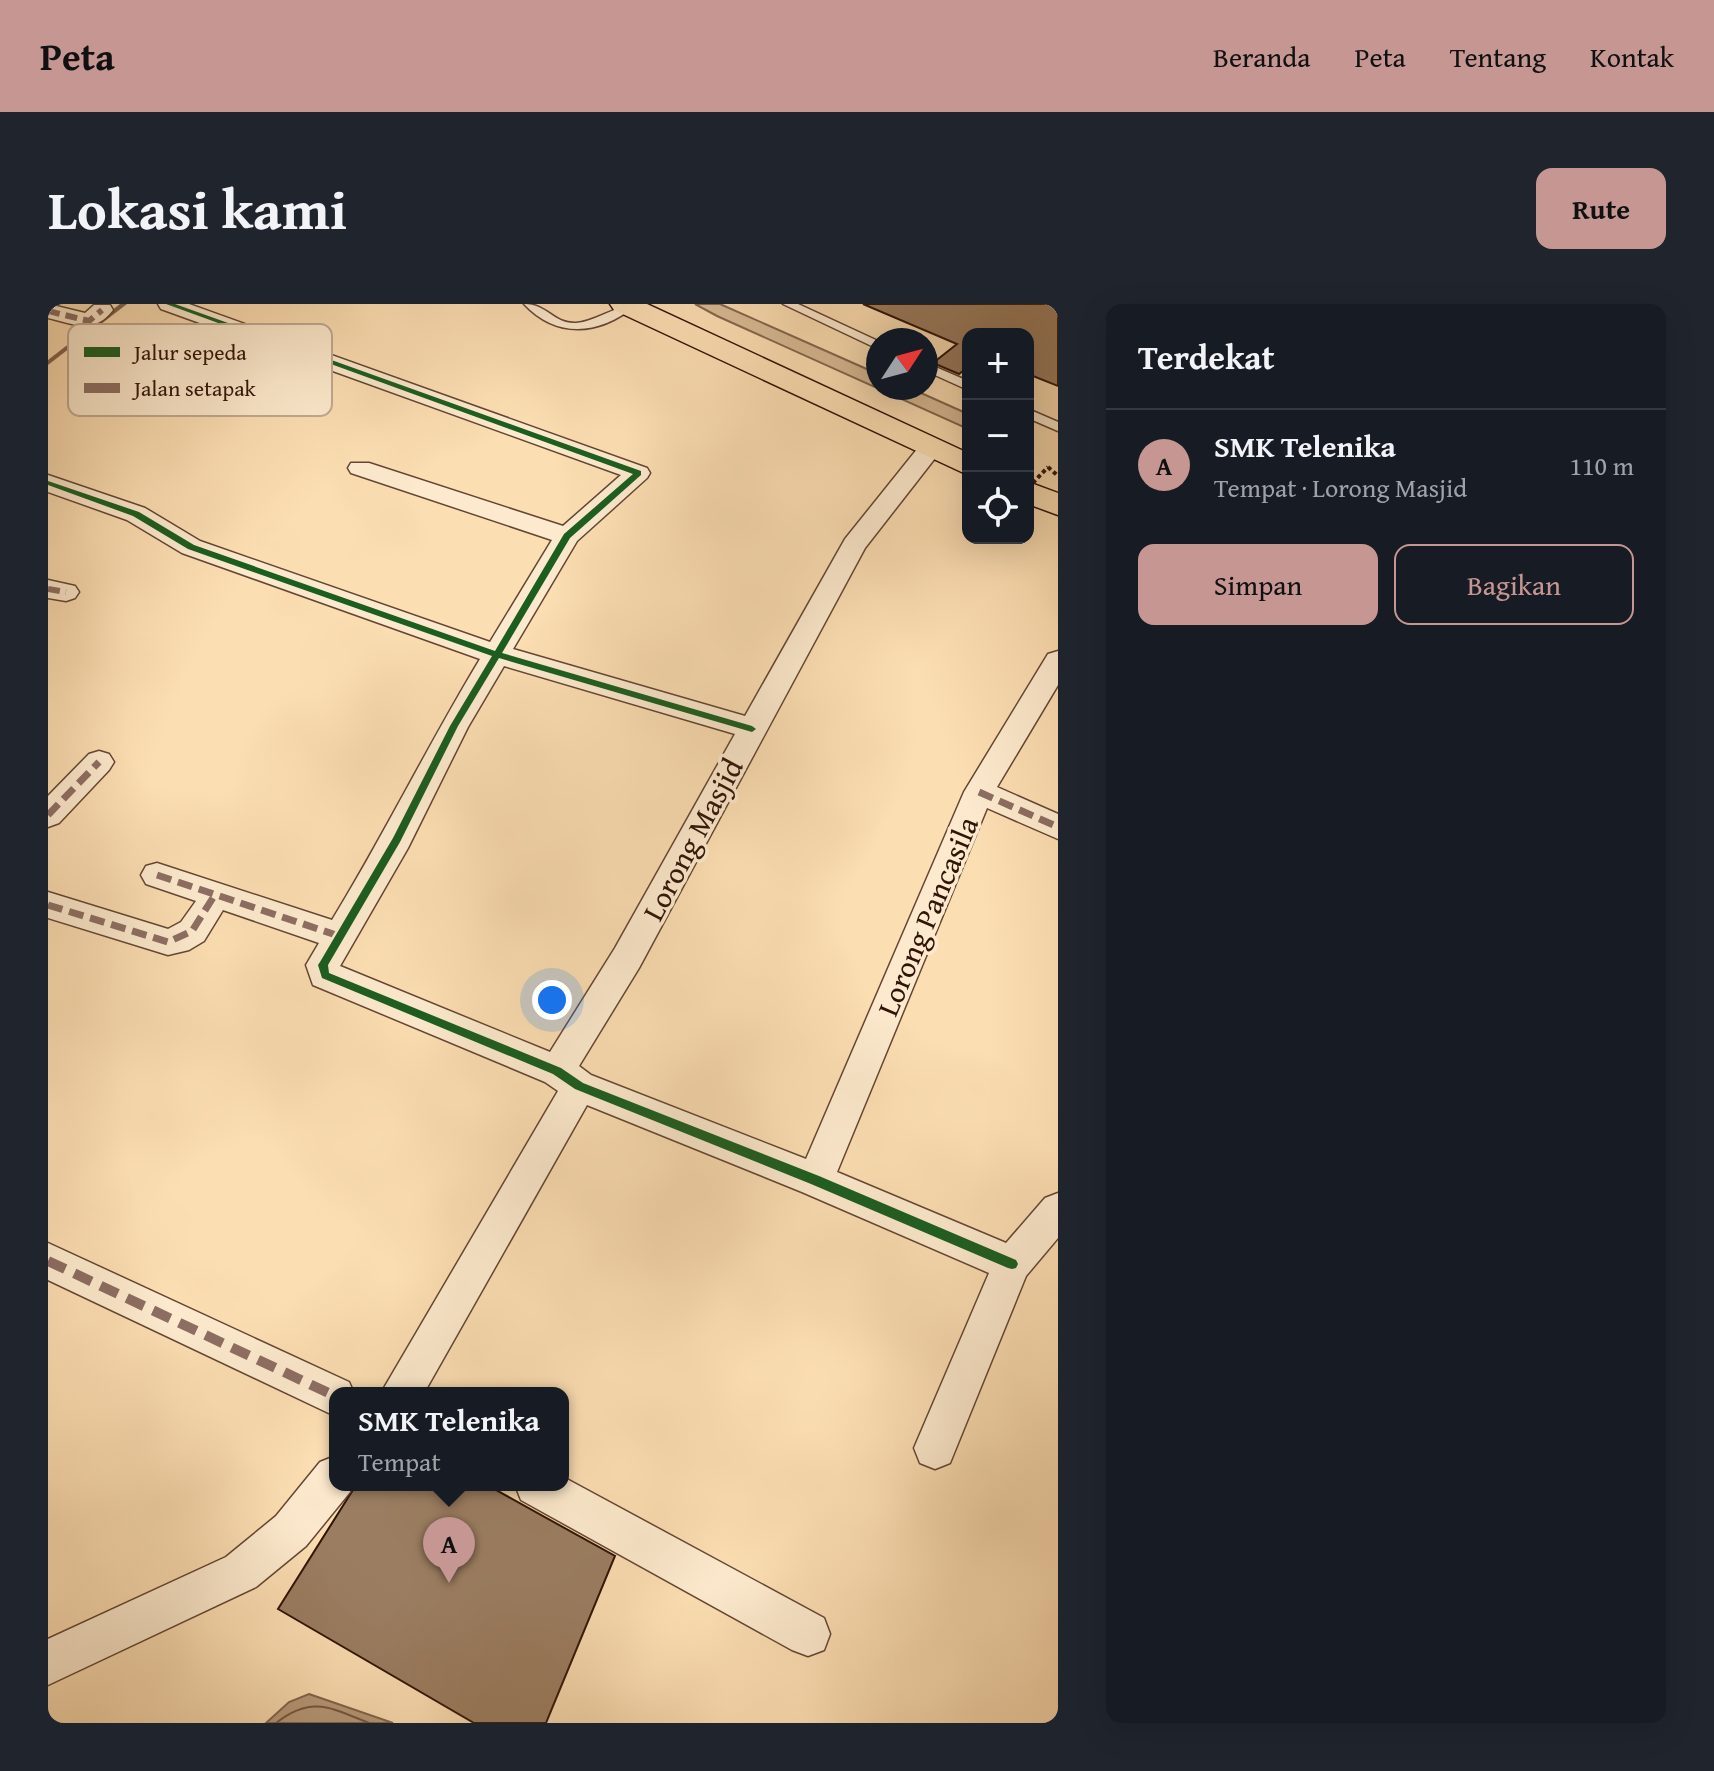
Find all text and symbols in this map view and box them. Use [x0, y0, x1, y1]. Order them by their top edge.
text: Peta [40, 28, 115, 84]
text: Beranda [1213, 36, 1311, 77]
text: Peta [1355, 36, 1406, 77]
text: Tentang [1450, 36, 1546, 77]
text: Kontak [1590, 36, 1674, 77]
text: Lokasi kami [48, 167, 347, 250]
button: Rute [1536, 168, 1666, 249]
legend [68, 324, 332, 416]
north arrow [866, 328, 938, 400]
map controls [962, 328, 1034, 544]
button: + [962, 328, 1034, 400]
text: Terdekat [1138, 332, 1275, 381]
text: Jalur sepeda [131, 336, 247, 368]
text: Jalan setapak [131, 372, 257, 404]
button: − [962, 400, 1034, 472]
text: SMK Telenika [1214, 424, 1396, 468]
text: A [1156, 446, 1172, 485]
text: 110 m [1569, 446, 1634, 485]
text: Tempat · Lorong Masjid [1214, 468, 1467, 507]
button: locate [962, 472, 1034, 544]
button: Simpan [1138, 544, 1378, 625]
button: Bagikan [1394, 544, 1634, 625]
street label: Lorong Masjid [631, 750, 753, 928]
street label: Lorong Pancasila [865, 809, 989, 1023]
your location [532, 980, 572, 1020]
popup [329, 1387, 569, 1491]
text: SMK Telenika [358, 1398, 540, 1442]
text: Tempat [358, 1442, 441, 1481]
pin: A [423, 1517, 475, 1583]

